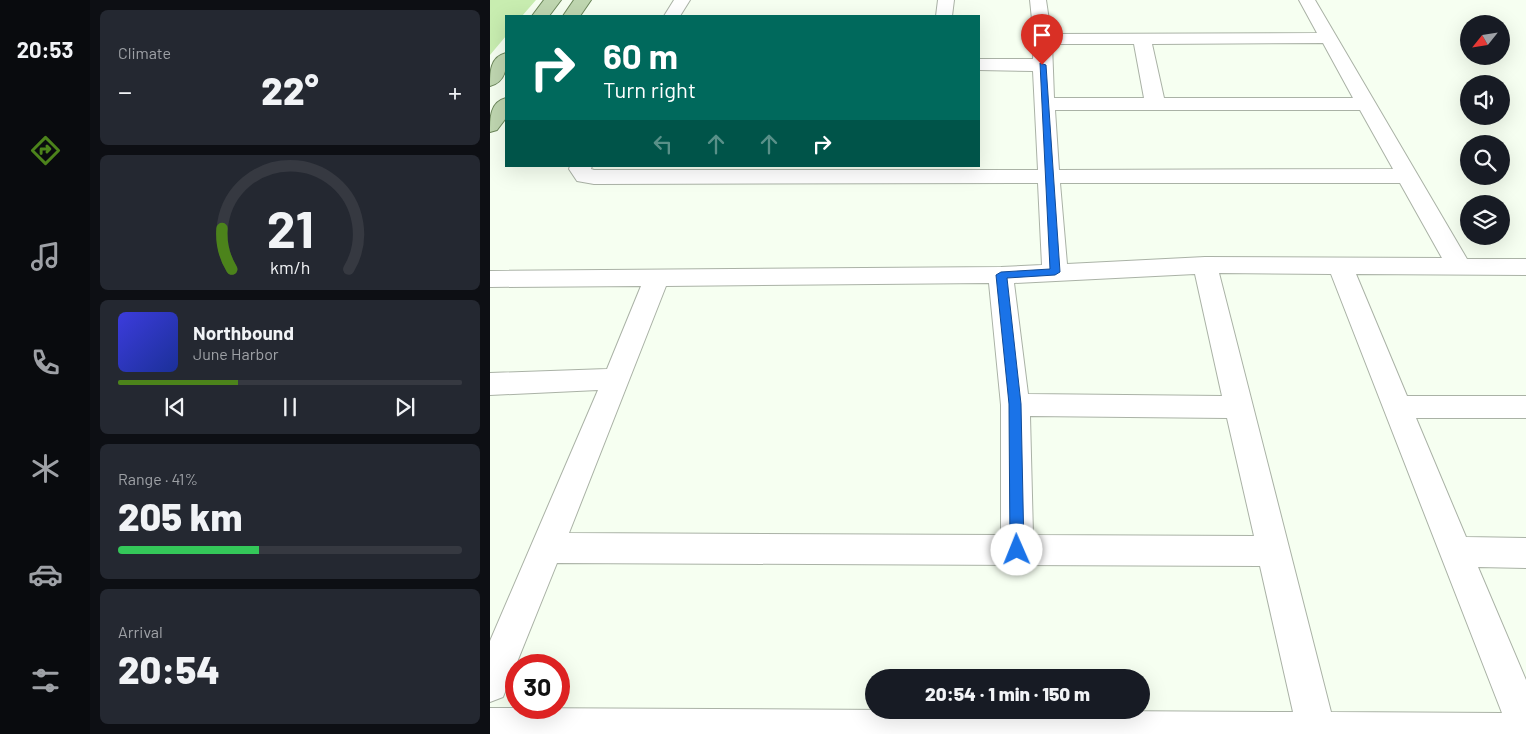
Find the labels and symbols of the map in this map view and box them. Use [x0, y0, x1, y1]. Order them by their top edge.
pin [1021, 14, 1063, 65]
north arrow [1460, 15, 1510, 65]
position arrow [990, 523, 1042, 575]
speed limit sign: 30 [505, 654, 570, 719]

